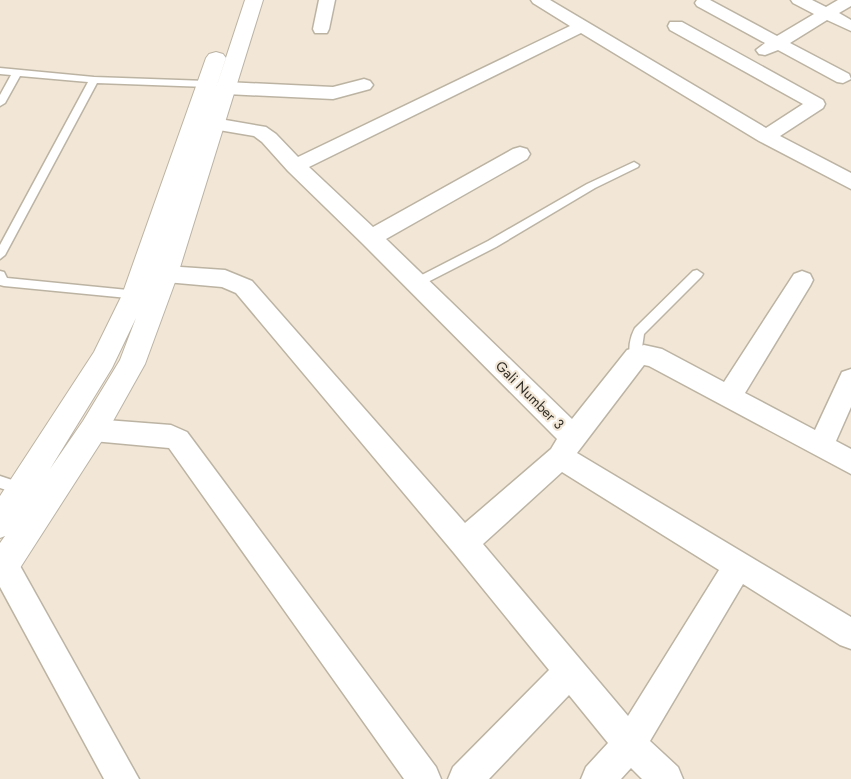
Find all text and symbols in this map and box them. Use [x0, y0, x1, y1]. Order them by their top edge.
street label: Gali Number 3 [491, 356, 569, 434]

